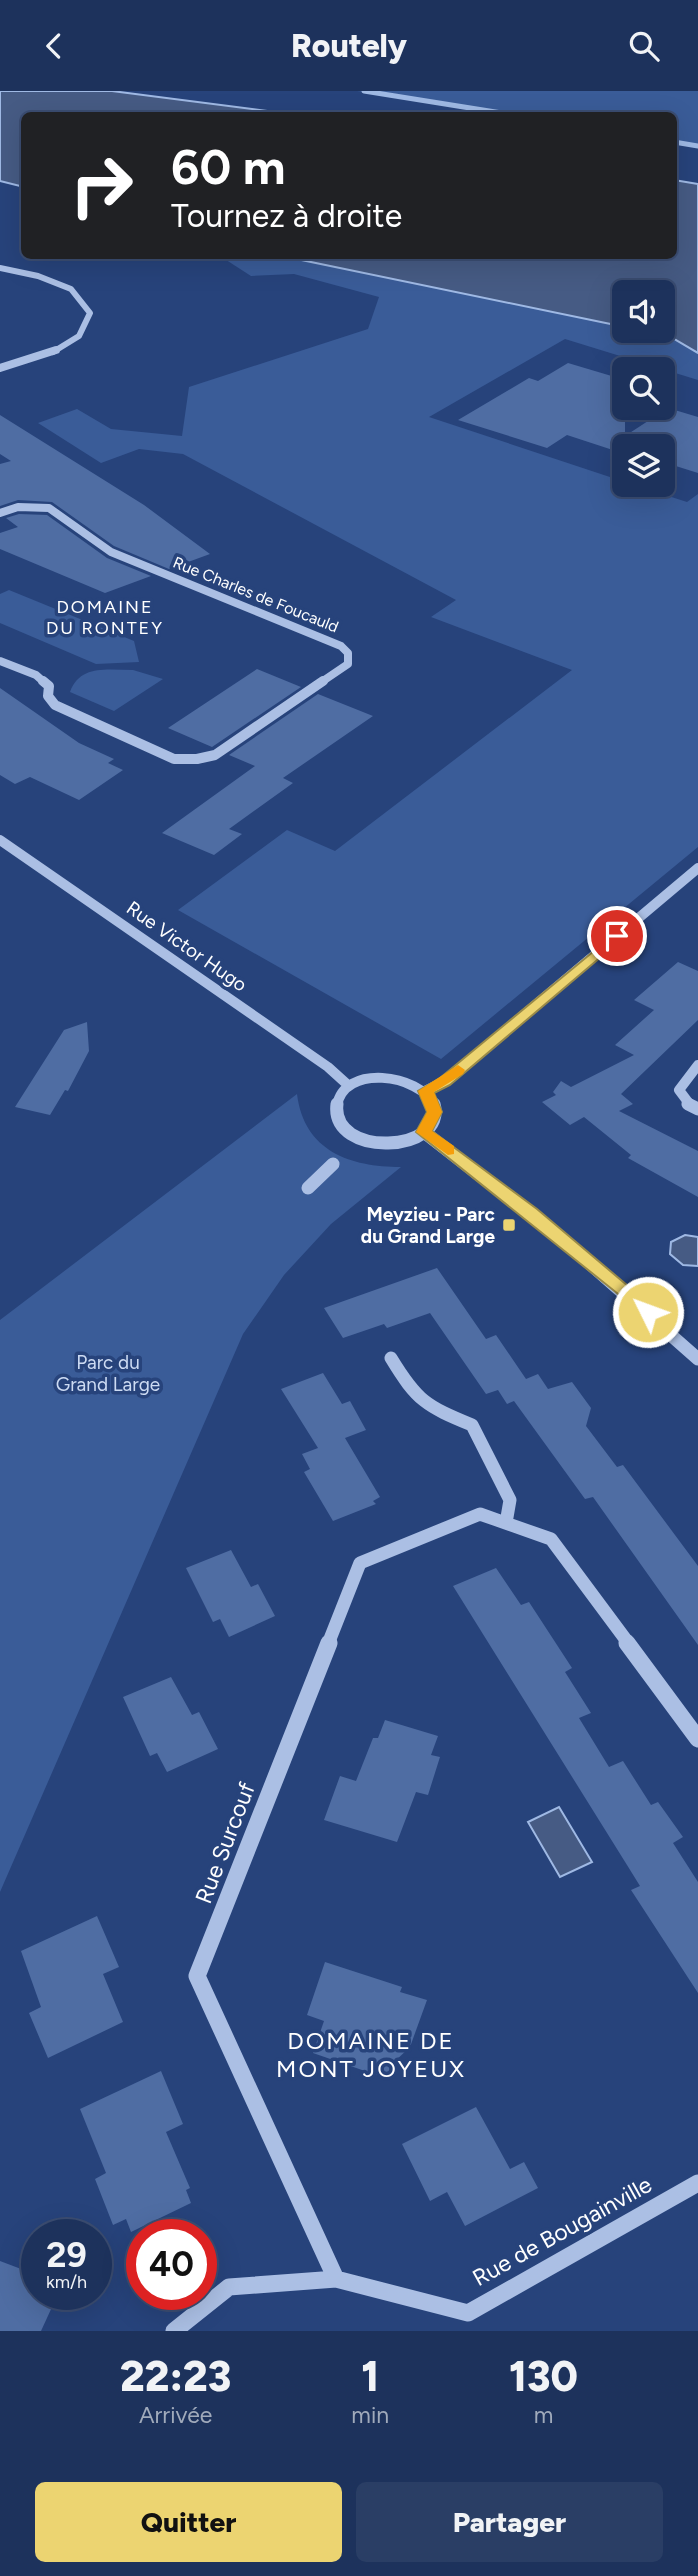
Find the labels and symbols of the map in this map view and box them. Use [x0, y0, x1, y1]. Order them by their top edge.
street label: Rue Charles de Foucauld [170, 553, 341, 636]
district label: DOMAINE DU RONTEY [46, 596, 164, 639]
street label: Rue Victor Hugo [122, 896, 251, 996]
pin [587, 906, 647, 966]
place label: Meyzieu - Parc du Grand Large [361, 1203, 495, 1248]
marker: Meyzieu - Parc du Grand Large [501, 1217, 517, 1233]
position arrow [611, 1275, 685, 1349]
park label: Parc du Grand Large [56, 1351, 160, 1396]
street label: Rue Surcouf [189, 1778, 261, 1907]
district label: DOMAINE DE MONT JOYEUX [276, 2026, 466, 2083]
street label: Rue de Bougainville [467, 2170, 657, 2292]
speed limit sign: 40 [126, 2219, 217, 2310]

